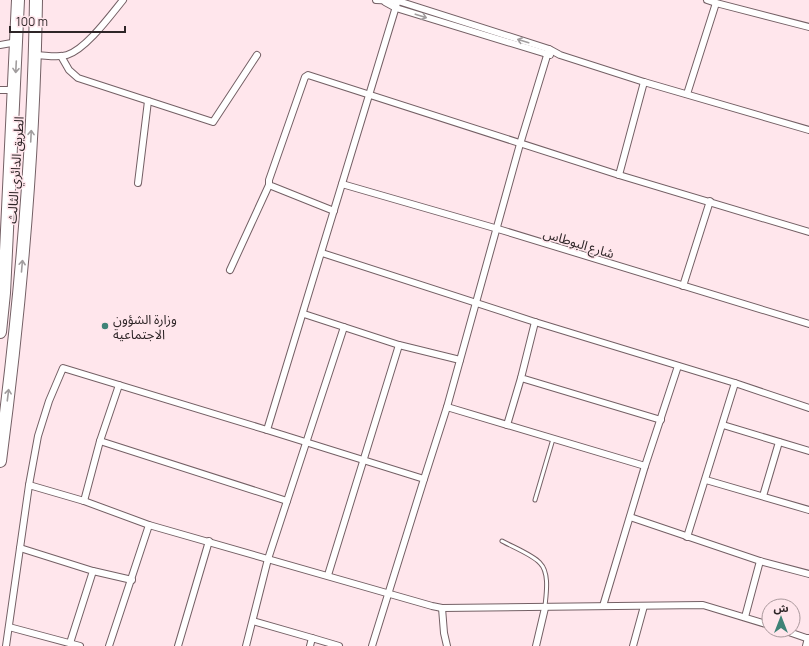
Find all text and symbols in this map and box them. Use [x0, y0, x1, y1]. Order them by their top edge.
scale bar [10, 8, 125, 34]
text: 100 m [16, 13, 48, 30]
one-way arrow [414, 13, 426, 21]
one-way arrow [517, 37, 530, 44]
one-way arrow [13, 60, 20, 73]
street label: الطريق الدائري الثالث [2, 116, 30, 225]
one-way arrow [28, 130, 35, 143]
street label: شارع البوطاس [541, 224, 617, 264]
one-way arrow [19, 260, 26, 273]
place label: وزارة الشؤون الاجتماعية [113, 310, 177, 343]
marker: وزارة الشؤون الاجتماعية [100, 321, 110, 331]
one-way arrow [4, 389, 12, 402]
north arrow [761, 598, 801, 638]
text: ش [773, 600, 789, 615]

